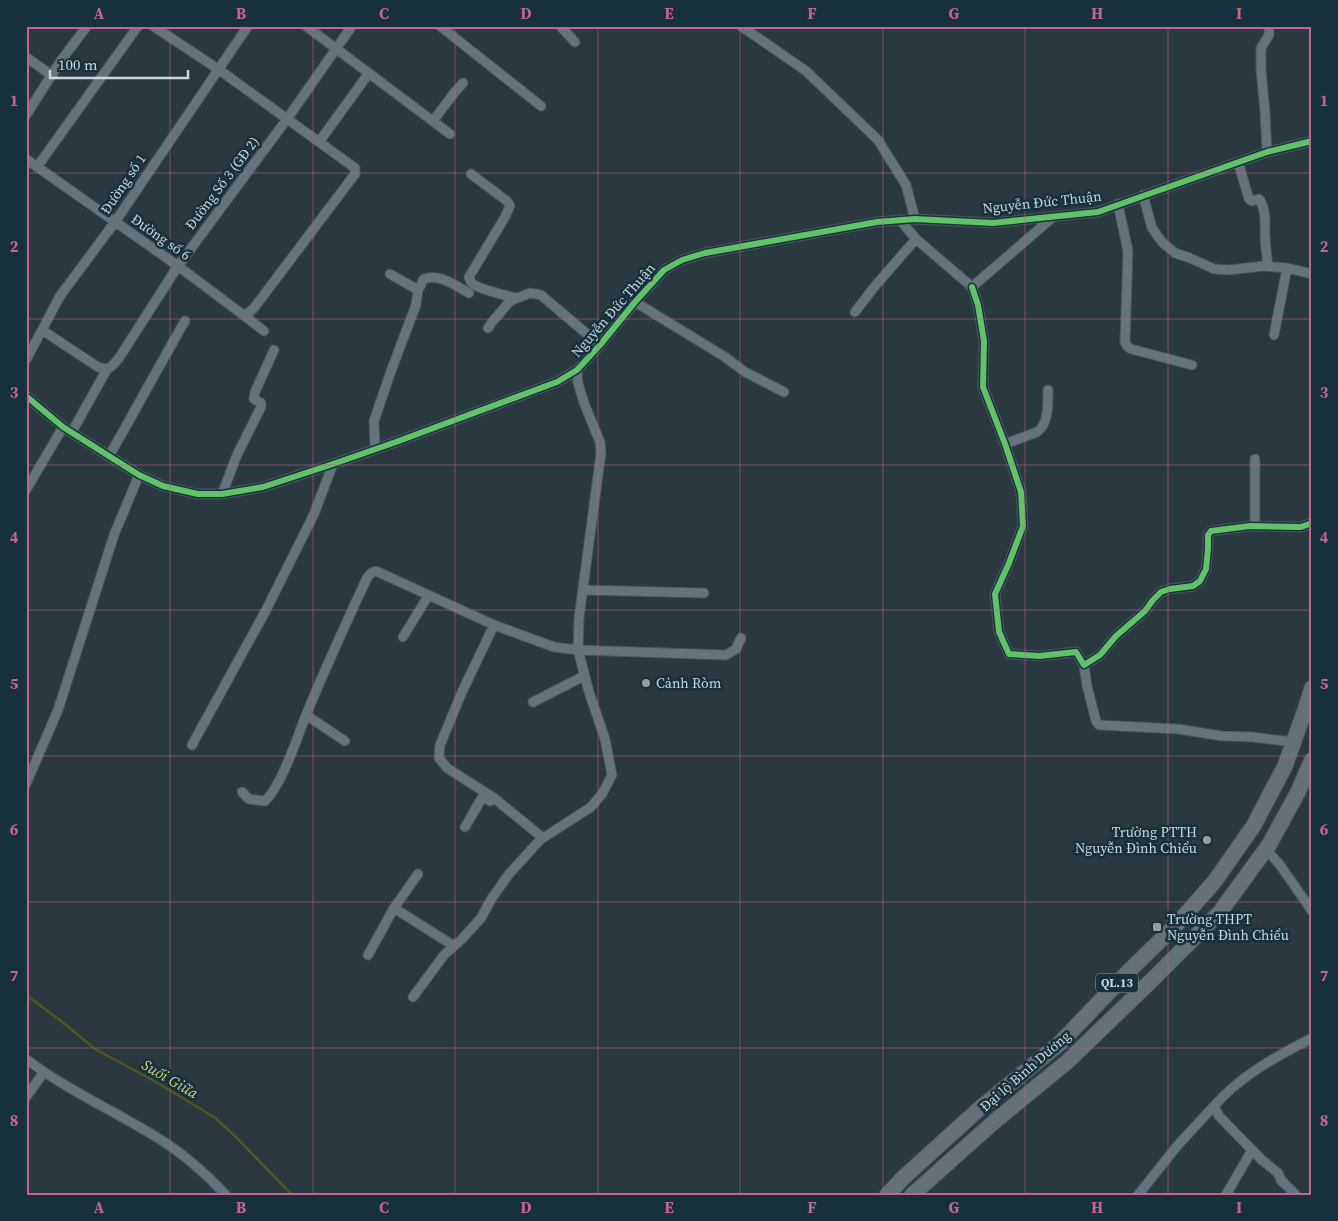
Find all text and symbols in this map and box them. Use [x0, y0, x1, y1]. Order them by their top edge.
text: A [94, 2, 105, 24]
text: B [236, 2, 247, 24]
text: C [379, 2, 389, 24]
text: D [520, 2, 532, 24]
text: E [664, 2, 674, 24]
text: F [807, 2, 817, 24]
text: G [949, 2, 960, 24]
text: H [1091, 2, 1103, 24]
text: I [1236, 2, 1242, 24]
scale bar [50, 48, 188, 80]
text: 100 m [58, 54, 98, 75]
text: 1 [10, 89, 18, 111]
text: 1 [1320, 89, 1328, 111]
street label: Đường Số 3 (GĐ 2) [180, 132, 264, 234]
street label: Đường số 1 [95, 150, 151, 218]
street label: Nguyễn Đức Thuận [982, 186, 1103, 218]
street label: Đường số 6 [127, 209, 195, 265]
text: 2 [10, 235, 19, 257]
text: 2 [1320, 235, 1329, 257]
street label: Nguyễn Đức Thuận [566, 258, 660, 362]
text: 3 [10, 381, 19, 403]
text: 3 [1320, 381, 1329, 403]
text: 4 [10, 526, 19, 548]
text: 4 [1320, 526, 1329, 548]
text: 5 [10, 672, 19, 694]
text: 5 [1320, 672, 1329, 694]
place label: Cảnh Ròm [656, 673, 722, 693]
marker: Cảnh Ròm [640, 677, 652, 689]
text: 6 [10, 818, 19, 840]
text: 6 [1320, 818, 1329, 840]
place label: Trường PTTH Nguyễn Đình Chiểu [1075, 822, 1197, 858]
marker: Trường PTTH Nguyễn Đình Chiểu [1201, 834, 1213, 846]
place label: Trường THPT Nguyễn Đình Chiểu [1167, 909, 1289, 945]
marker: Trường THPT Nguyễn Đình Chiểu [1151, 921, 1163, 933]
text: 7 [10, 964, 19, 986]
text: 7 [1320, 964, 1329, 986]
road number: QL.13 [1096, 974, 1138, 992]
street label: Đại lộ Bình Dương [975, 1026, 1075, 1116]
water label: Suối Giữa [138, 1054, 202, 1103]
text: 8 [10, 1109, 18, 1131]
text: 8 [1320, 1109, 1328, 1131]
text: A [94, 1196, 105, 1218]
text: B [236, 1196, 247, 1218]
text: C [379, 1196, 389, 1218]
text: D [520, 1196, 532, 1218]
text: E [664, 1196, 674, 1218]
text: F [807, 1196, 817, 1218]
text: G [949, 1196, 960, 1218]
text: H [1091, 1196, 1103, 1218]
text: I [1236, 1196, 1242, 1218]

